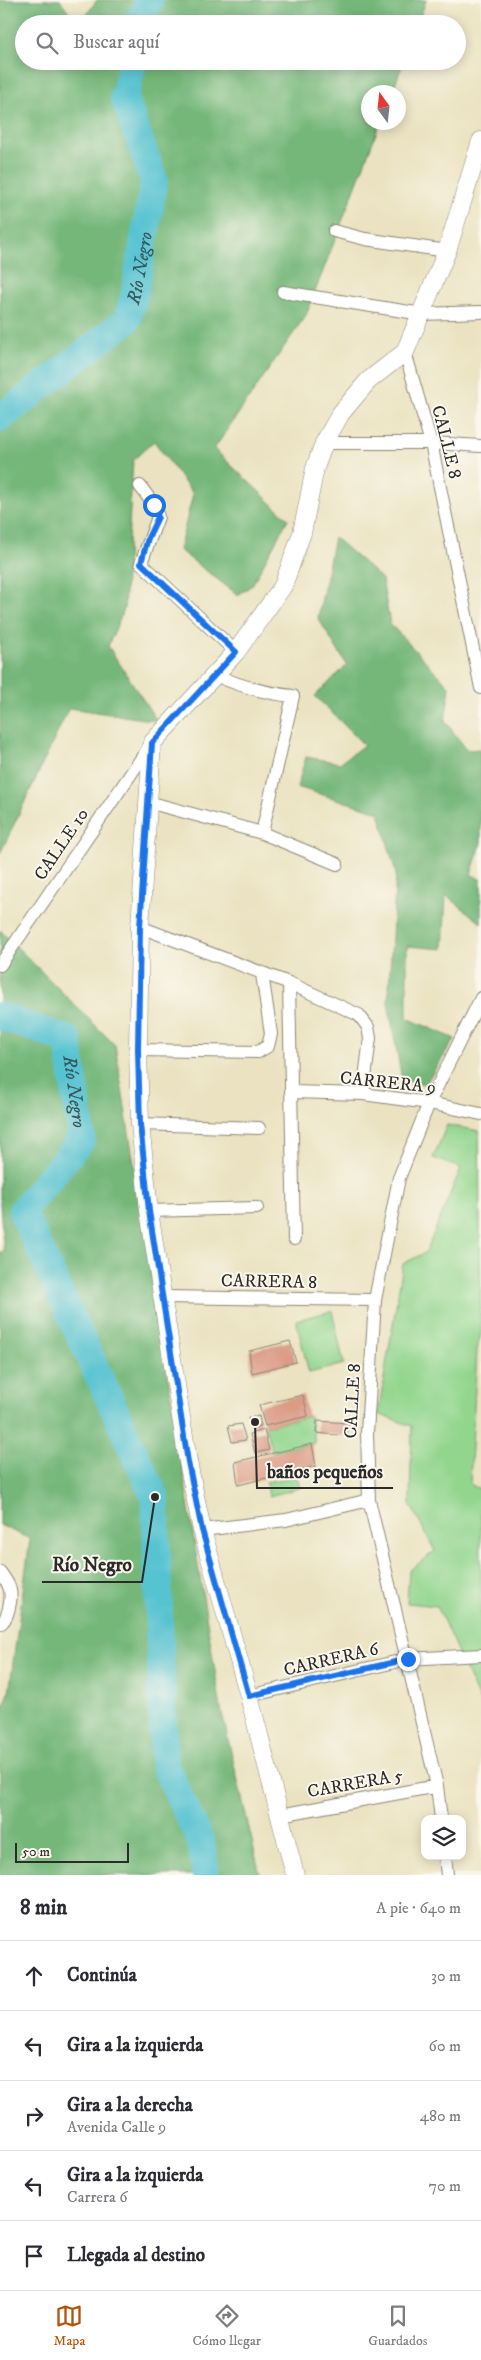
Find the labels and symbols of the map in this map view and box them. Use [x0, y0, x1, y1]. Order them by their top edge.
north arrow [361, 85, 406, 130]
water label: Río Negro [122, 230, 158, 308]
street label: CALLE 8 [426, 403, 466, 481]
route start [143, 494, 166, 517]
street label: CALLE 10 [30, 804, 94, 885]
water label: Río Negro [57, 1053, 90, 1129]
street label: CARRERA 9 [339, 1067, 437, 1099]
street label: CARRERA 8 [221, 1270, 317, 1294]
street label: CALLE 8 [340, 1363, 366, 1439]
callout: baños pequeños [257, 1454, 393, 1488]
text: baños pequeños [266, 1461, 384, 1485]
callout: Río Negro [42, 1548, 142, 1582]
text: Río Negro [52, 1554, 132, 1577]
street label: CARRERA 6 [282, 1638, 381, 1682]
route end [397, 1648, 420, 1671]
street label: CARRERA 5 [306, 1765, 405, 1803]
scale bar [15, 1840, 129, 1863]

